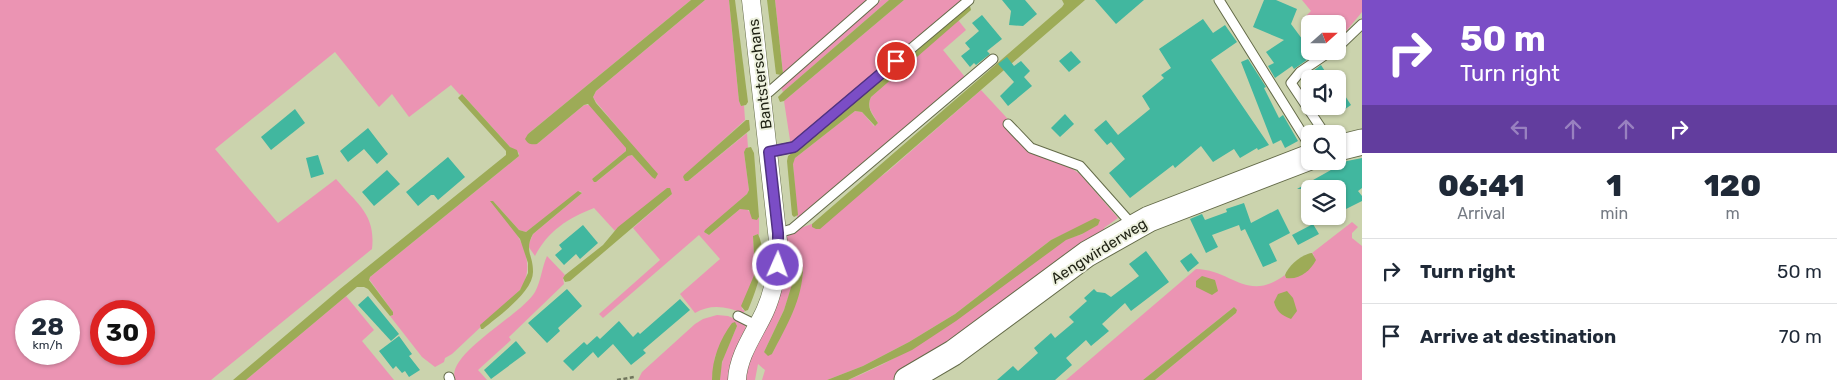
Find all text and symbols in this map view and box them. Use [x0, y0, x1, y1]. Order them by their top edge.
north arrow [1301, 15, 1346, 60]
map controls [1301, 15, 1346, 225]
street label: Bantsterschans [744, 18, 776, 130]
text: 50 m [1460, 18, 1546, 60]
icon: right [1377, 20, 1442, 85]
pin [875, 40, 917, 82]
icon: arrive [882, 47, 910, 75]
text: Turn right [1460, 60, 1560, 87]
button: sound [1301, 70, 1346, 115]
icon: left [1506, 115, 1534, 143]
icon: ahead [1559, 115, 1587, 143]
icon: ahead [1612, 115, 1640, 143]
icon: right [1665, 115, 1693, 143]
button: search [1301, 125, 1346, 170]
text: 06:41 [1438, 168, 1524, 204]
text: 1 [1606, 168, 1622, 204]
text: 120 [1704, 168, 1761, 204]
button: layers [1301, 180, 1346, 225]
text: Arrival [1457, 204, 1505, 223]
text: min [1600, 204, 1628, 223]
text: m [1725, 204, 1740, 223]
street label: Aengwirderweg [1048, 214, 1150, 288]
position arrow [751, 238, 803, 290]
icon: right [1377, 257, 1405, 285]
text: Turn right [1420, 260, 1515, 283]
text: 50 m [1777, 260, 1822, 283]
speed limit sign: 30 [90, 300, 155, 365]
text: 28 [31, 312, 64, 341]
icon: arrive [1377, 322, 1405, 350]
text: Arrive at destination [1420, 325, 1616, 348]
text: 70 m [1779, 325, 1822, 348]
text: km/h [33, 338, 62, 352]

